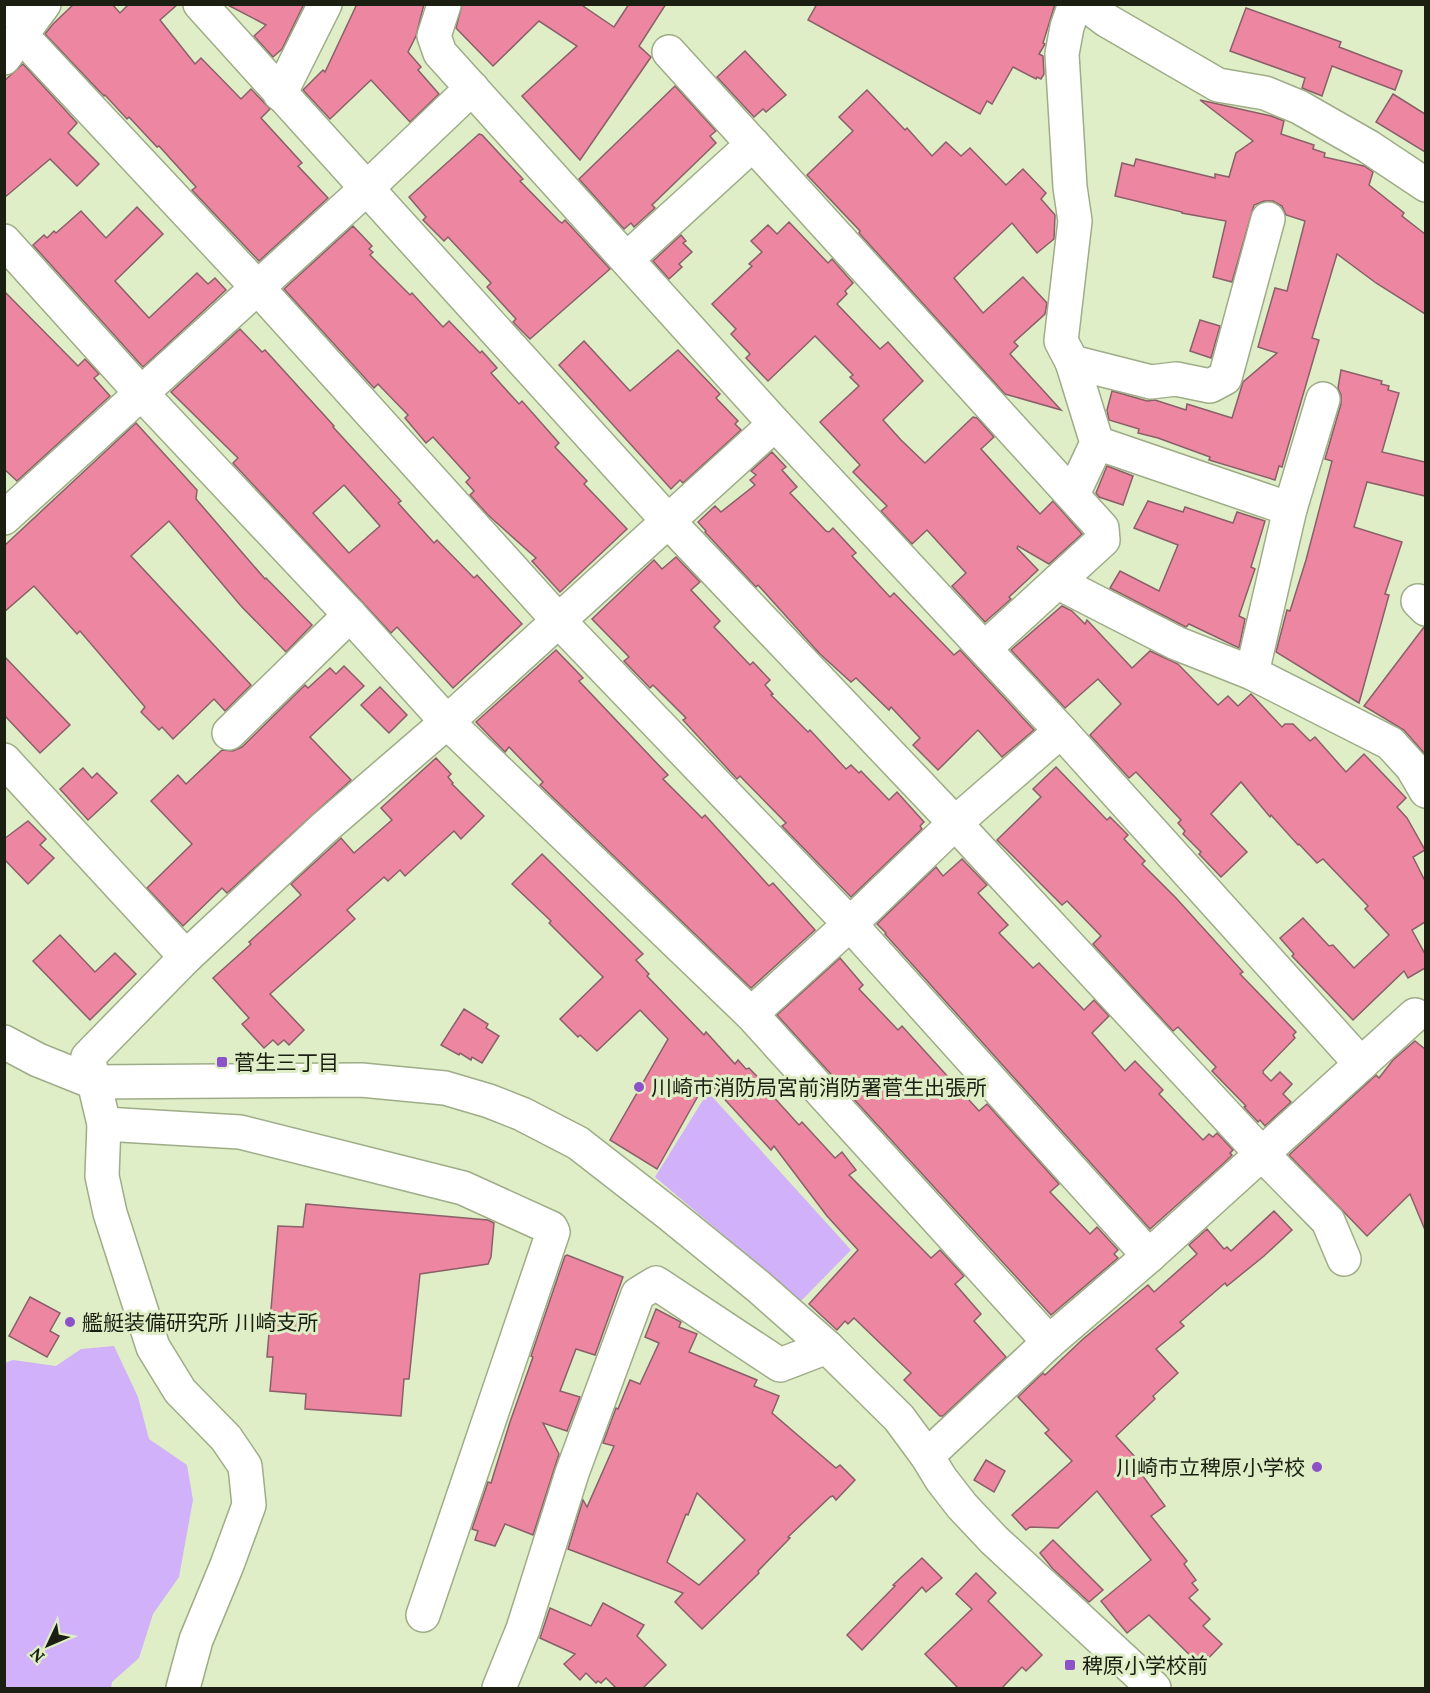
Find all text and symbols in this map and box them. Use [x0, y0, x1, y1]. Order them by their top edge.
place label: 菅生三丁目 [234, 1049, 339, 1076]
marker: 菅生三丁目 [215, 1055, 229, 1069]
place label: 川崎市消防局宮前消防署菅生出張所 [651, 1074, 987, 1101]
marker: 川崎市消防局宮前消防署菅生出張所 [632, 1080, 646, 1094]
place label: 艦艇装備研究所 川崎支所 [82, 1309, 319, 1336]
marker: 艦艇装備研究所 川崎支所 [63, 1315, 77, 1329]
place label: 川崎市立稗原小学校 [1116, 1454, 1305, 1481]
marker: 川崎市立稗原小学校 [1310, 1460, 1324, 1474]
north arrow [18, 1615, 78, 1675]
text: N [26, 1644, 49, 1667]
place label: 稗原小学校前 [1082, 1652, 1208, 1679]
marker: 稗原小学校前 [1063, 1658, 1077, 1672]

